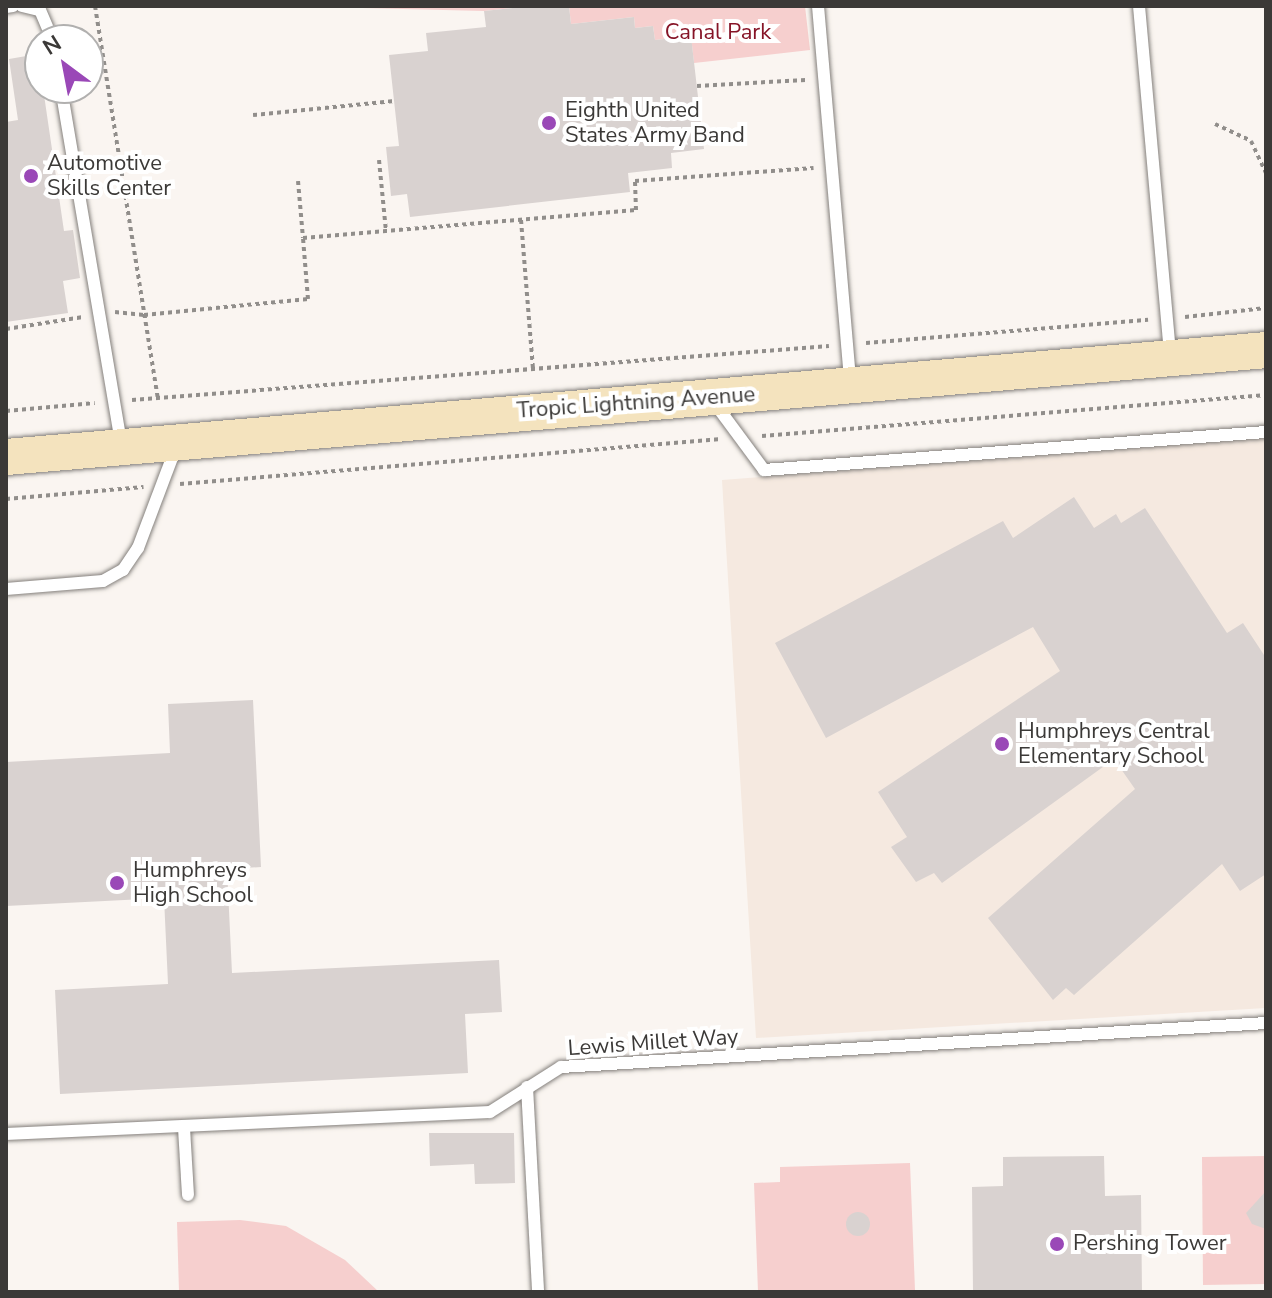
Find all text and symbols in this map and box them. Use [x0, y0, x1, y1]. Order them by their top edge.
park label: Canal Park [665, 20, 771, 46]
north arrow [24, 24, 104, 104]
text: N [37, 28, 67, 62]
place label: Eighth United States Army Band [565, 97, 745, 148]
marker: Eighth United States Army Band [540, 114, 558, 132]
place label: Automotive Skills Center [47, 150, 171, 202]
marker: Automotive Skills Center [22, 167, 40, 185]
street label: Tropic Lightning Avenue [516, 381, 756, 425]
place label: Humphreys Central Elementary School [1018, 718, 1210, 770]
marker: Humphreys Central Elementary School [993, 735, 1011, 753]
place label: Humphreys High School [133, 857, 253, 908]
marker: Humphreys High School [108, 874, 126, 892]
street label: Lewis Millet Way [567, 1024, 739, 1062]
place label: Pershing Tower [1073, 1231, 1227, 1257]
marker: Pershing Tower [1048, 1235, 1066, 1253]

